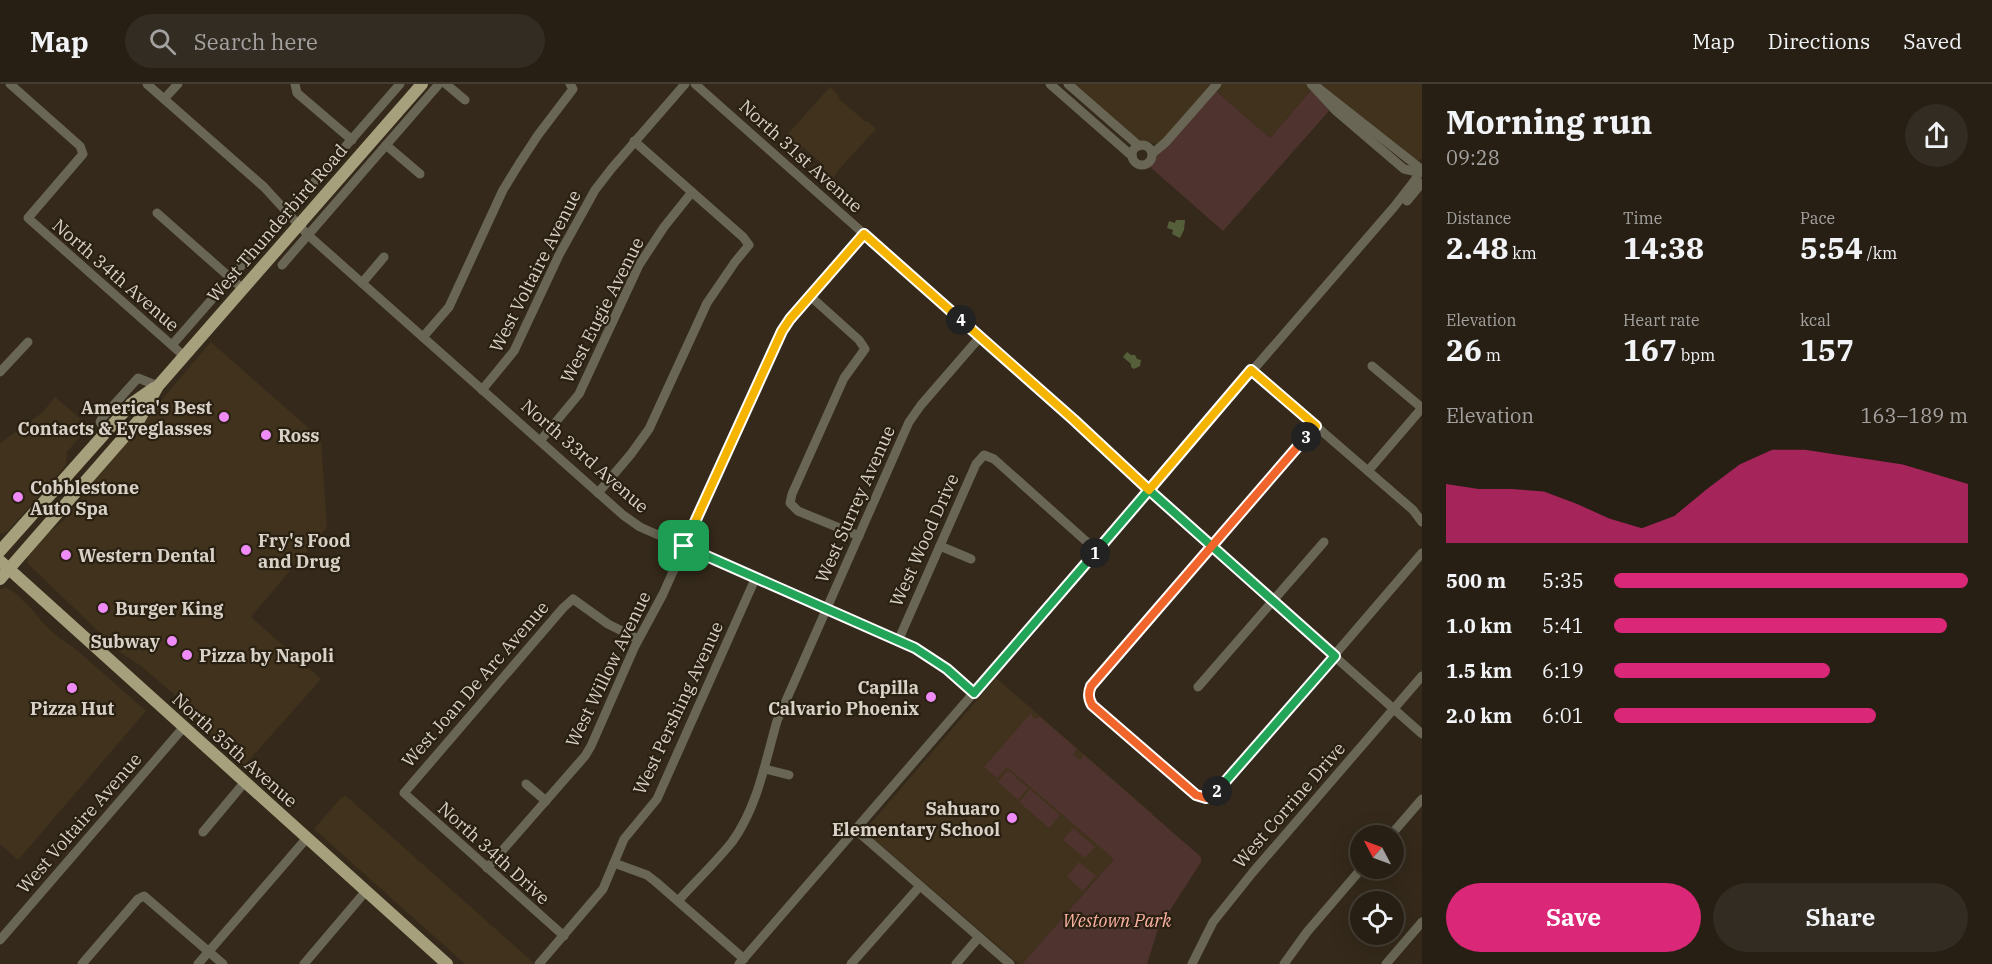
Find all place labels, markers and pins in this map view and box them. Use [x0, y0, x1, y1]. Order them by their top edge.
pin: 4 [946, 305, 976, 335]
place label: America's Best Contacts & Eyeglasses [18, 396, 212, 440]
marker: America's Best Contacts & Eyeglasses [217, 410, 231, 424]
pin: 3 [1291, 422, 1321, 452]
place label: Ross [278, 424, 319, 447]
marker: Ross [259, 428, 273, 442]
place label: Cobblestone Auto Spa [30, 476, 139, 520]
marker: Cobblestone Auto Spa [11, 490, 25, 504]
pin [658, 520, 709, 571]
place label: Fry's Food and Drug [258, 529, 351, 573]
pin: 1 [1080, 538, 1110, 568]
marker: Fry's Food and Drug [239, 543, 253, 557]
place label: Western Dental [78, 544, 215, 567]
marker: Western Dental [59, 548, 73, 562]
place label: Burger King [115, 597, 224, 620]
marker: Burger King [96, 601, 110, 615]
place label: Subway [90, 630, 161, 653]
marker: Subway [165, 634, 179, 648]
place label: Pizza by Napoli [199, 644, 334, 667]
marker: Pizza by Napoli [180, 648, 194, 662]
place label: Capilla Calvario Phoenix [768, 676, 919, 720]
marker: Pizza Hut [65, 681, 79, 695]
marker: Capilla Calvario Phoenix [924, 690, 938, 704]
place label: Pizza Hut [30, 697, 114, 720]
pin: 2 [1202, 776, 1232, 806]
place label: Sahuaro Elementary School [832, 797, 1000, 841]
marker: Sahuaro Elementary School [1005, 811, 1019, 825]

